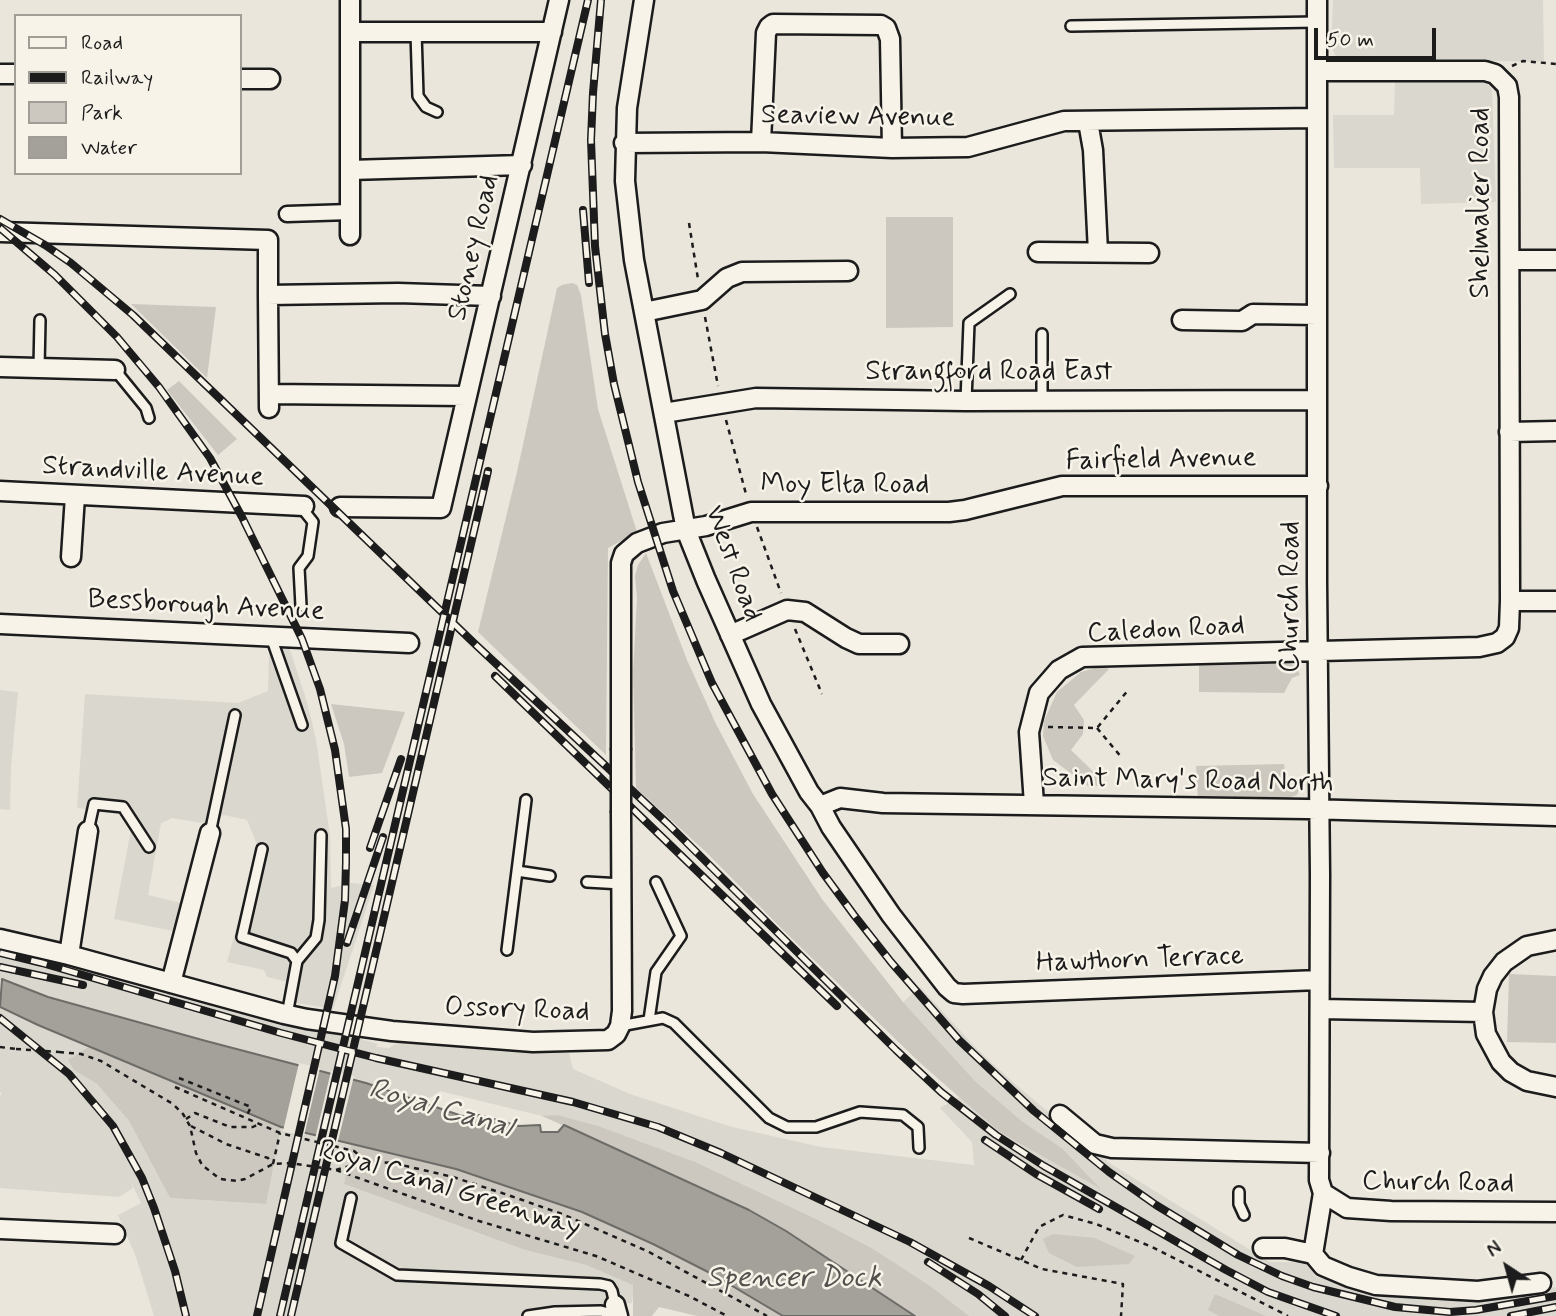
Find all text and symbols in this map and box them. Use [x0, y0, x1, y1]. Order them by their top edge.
legend [14, 14, 242, 175]
scale bar [1318, 14, 1440, 58]
text: 50 m [1327, 26, 1374, 54]
text: Road [81, 29, 123, 57]
text: Railway [81, 64, 153, 92]
text: Park [81, 99, 123, 127]
street label: Seaview Avenue [761, 100, 955, 136]
street label: Shelmalier Road [1465, 108, 1499, 298]
text: Water [81, 134, 137, 162]
street label: Stoney Road [442, 172, 508, 324]
street label: Strangford Road East [865, 356, 1113, 390]
street label: Fairfield Avenue [1065, 443, 1257, 479]
street label: Strandville Avenue [41, 450, 265, 496]
street label: Moy Elta Road [761, 469, 929, 503]
street label: West Road [696, 501, 768, 627]
street label: Church Road [1275, 521, 1309, 673]
street label: Bessborough Avenue [87, 584, 325, 630]
street label: Caledon Road [1086, 610, 1246, 652]
street label: Saint Mary's Road North [1042, 763, 1334, 801]
street label: Hawthorn Terrace [1036, 941, 1244, 981]
street label: Ossory Road [444, 992, 590, 1030]
water label: Royal Canal [364, 1072, 516, 1148]
street label: Royal Canal Greenway [314, 1134, 584, 1246]
street label: Church Road [1362, 1166, 1514, 1202]
north arrow [1472, 1232, 1542, 1302]
text: N [1482, 1236, 1507, 1263]
water label: Spencer Dock [706, 1262, 882, 1298]

